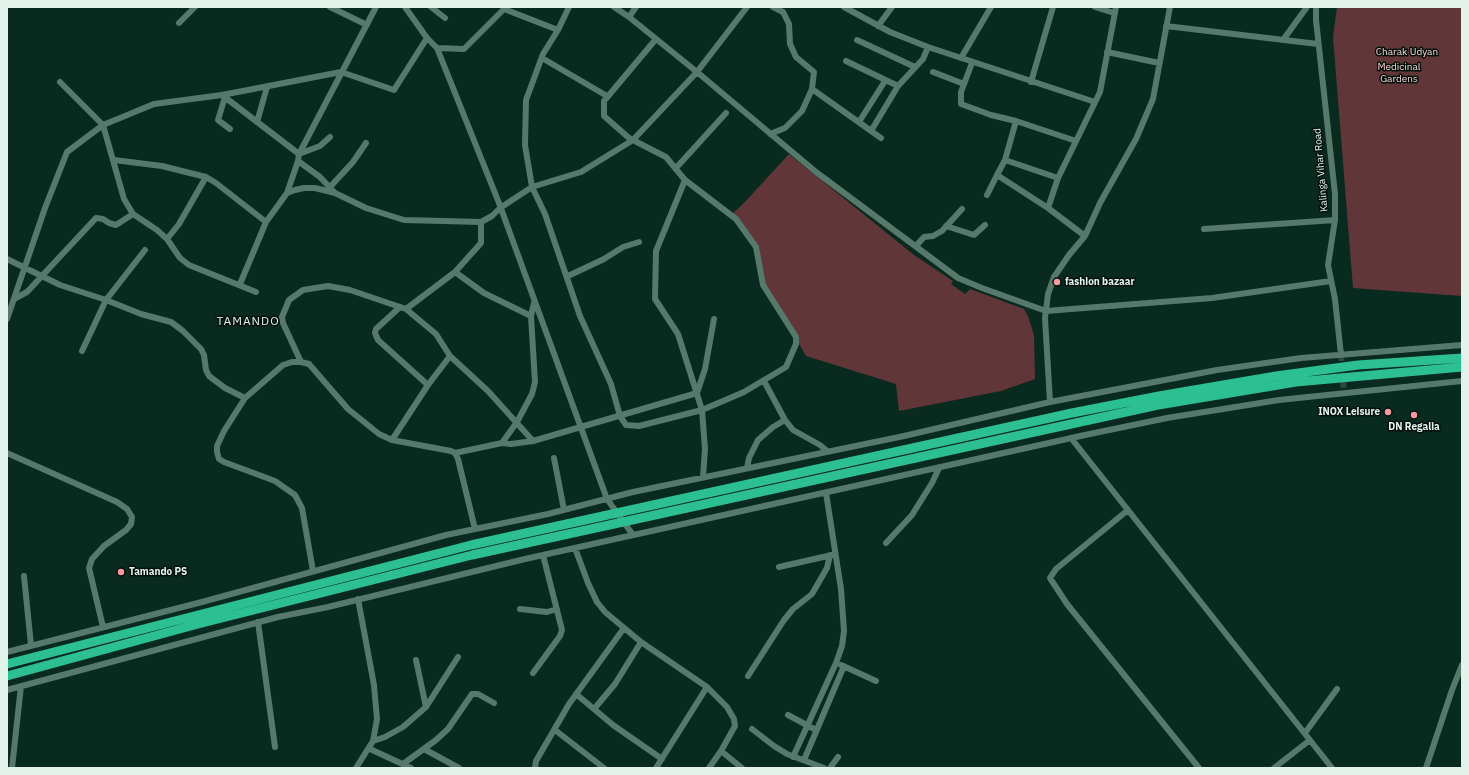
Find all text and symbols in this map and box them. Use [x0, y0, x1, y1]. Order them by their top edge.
park label: Charak Udyan [1376, 46, 1438, 58]
park label: Medicinal Gardens [1377, 61, 1421, 84]
street label: Kalinga Vihar Road [1311, 128, 1331, 212]
place label: fashion bazaar [1065, 276, 1134, 288]
marker: fashion bazaar [1052, 277, 1062, 287]
district label: TAMANDO [216, 315, 280, 329]
place label: INOX Leisure [1318, 406, 1380, 418]
marker: INOX Leisure [1383, 407, 1393, 417]
marker: DN Regalia [1409, 410, 1419, 420]
place label: DN Regalia [1388, 421, 1440, 433]
place label: Tamando PS [129, 566, 187, 578]
marker: Tamando PS [116, 567, 126, 577]

